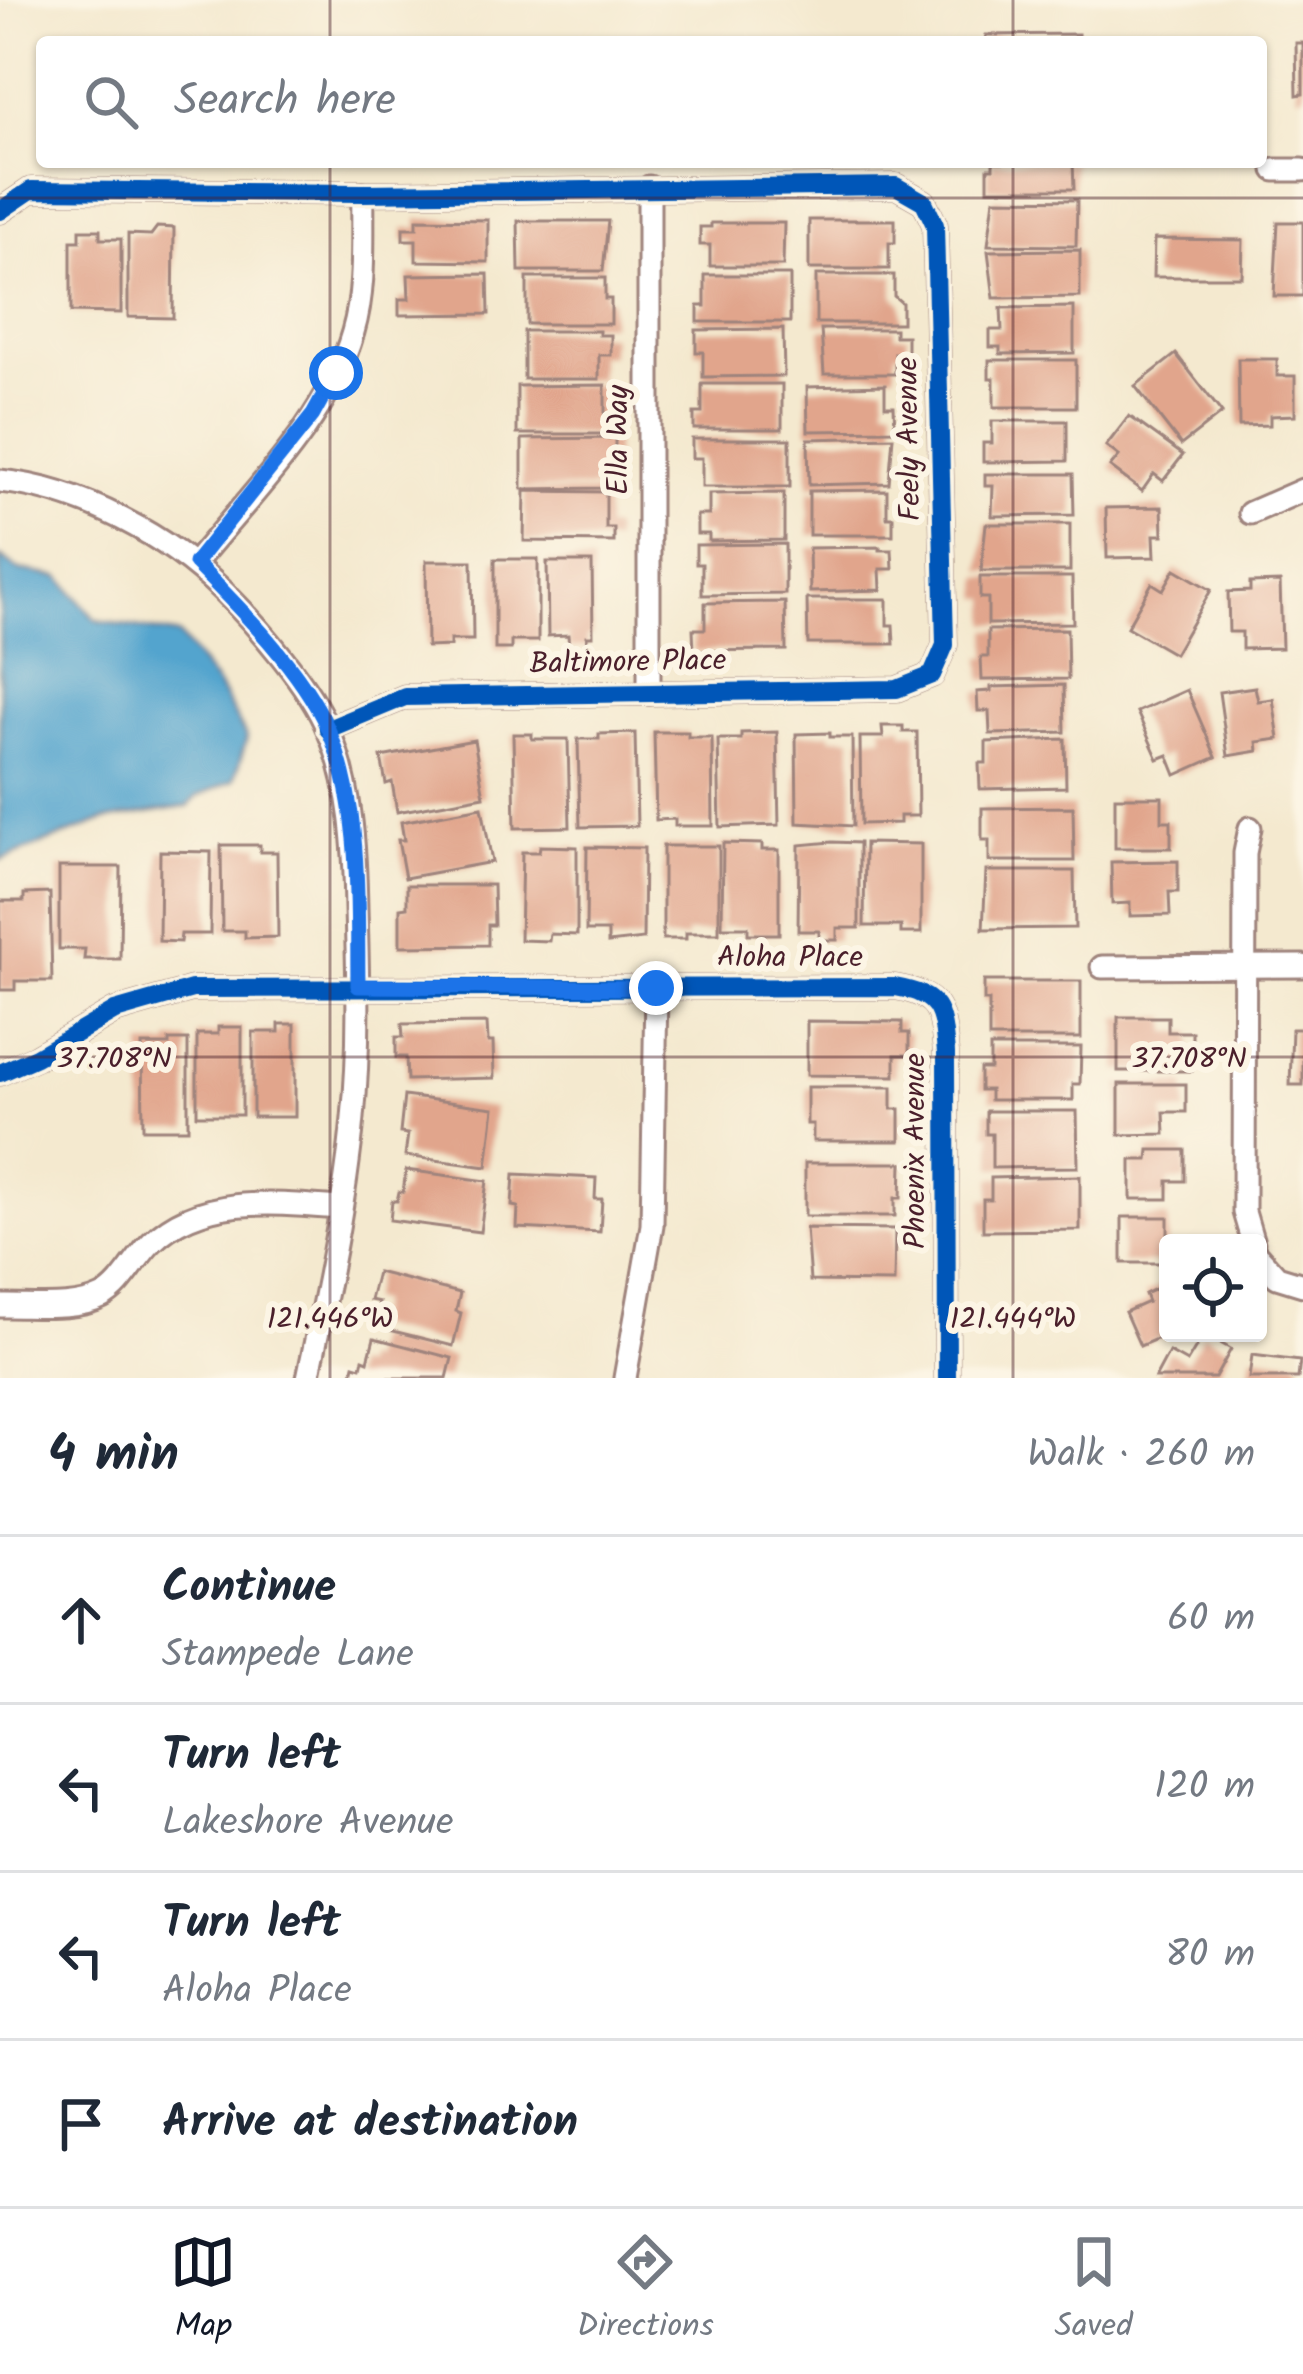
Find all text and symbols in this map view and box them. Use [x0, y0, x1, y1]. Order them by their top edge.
search box [36, 36, 1267, 168]
text: Search here [174, 66, 396, 138]
icon: search [78, 69, 144, 135]
route start [309, 346, 363, 400]
street label: Feely Avenue [885, 356, 935, 522]
street label: Ella Way [595, 384, 643, 495]
street label: Baltimore Place [529, 637, 727, 689]
street label: Aloha Place [717, 934, 863, 982]
route end [629, 961, 683, 1015]
text: 37.708°N [56, 1036, 172, 1084]
text: 37.708°N [1131, 1036, 1247, 1084]
street label: Phoenix Avenue [892, 1053, 940, 1249]
map controls [1159, 1234, 1267, 1342]
button: locate [1159, 1234, 1267, 1342]
text: 121.446°W [267, 1296, 393, 1344]
text: 121.444°W [950, 1296, 1076, 1344]
text: 4 min [48, 1416, 179, 1497]
text: Walk · 260 m [1027, 1425, 1255, 1487]
text: Continue [162, 1553, 336, 1625]
icon: ahead [48, 1587, 114, 1653]
text: 60 m [1167, 1589, 1255, 1651]
text: Stampede Lane [162, 1625, 414, 1687]
text: Turn left [162, 1721, 341, 1793]
icon: left [48, 1755, 114, 1821]
text: 120 m [1154, 1757, 1255, 1819]
text: Lakeshore Avenue [162, 1793, 454, 1855]
text: Turn left [162, 1889, 341, 1961]
icon: left [48, 1923, 114, 1989]
text: 80 m [1165, 1925, 1255, 1987]
text: Aloha Place [162, 1961, 352, 2023]
text: Arrive at destination [162, 2088, 578, 2160]
icon: arrive [48, 2091, 114, 2157]
tab: Map [170, 2229, 236, 2354]
tab: Directions [577, 2229, 714, 2354]
tab: Saved [1054, 2229, 1133, 2354]

